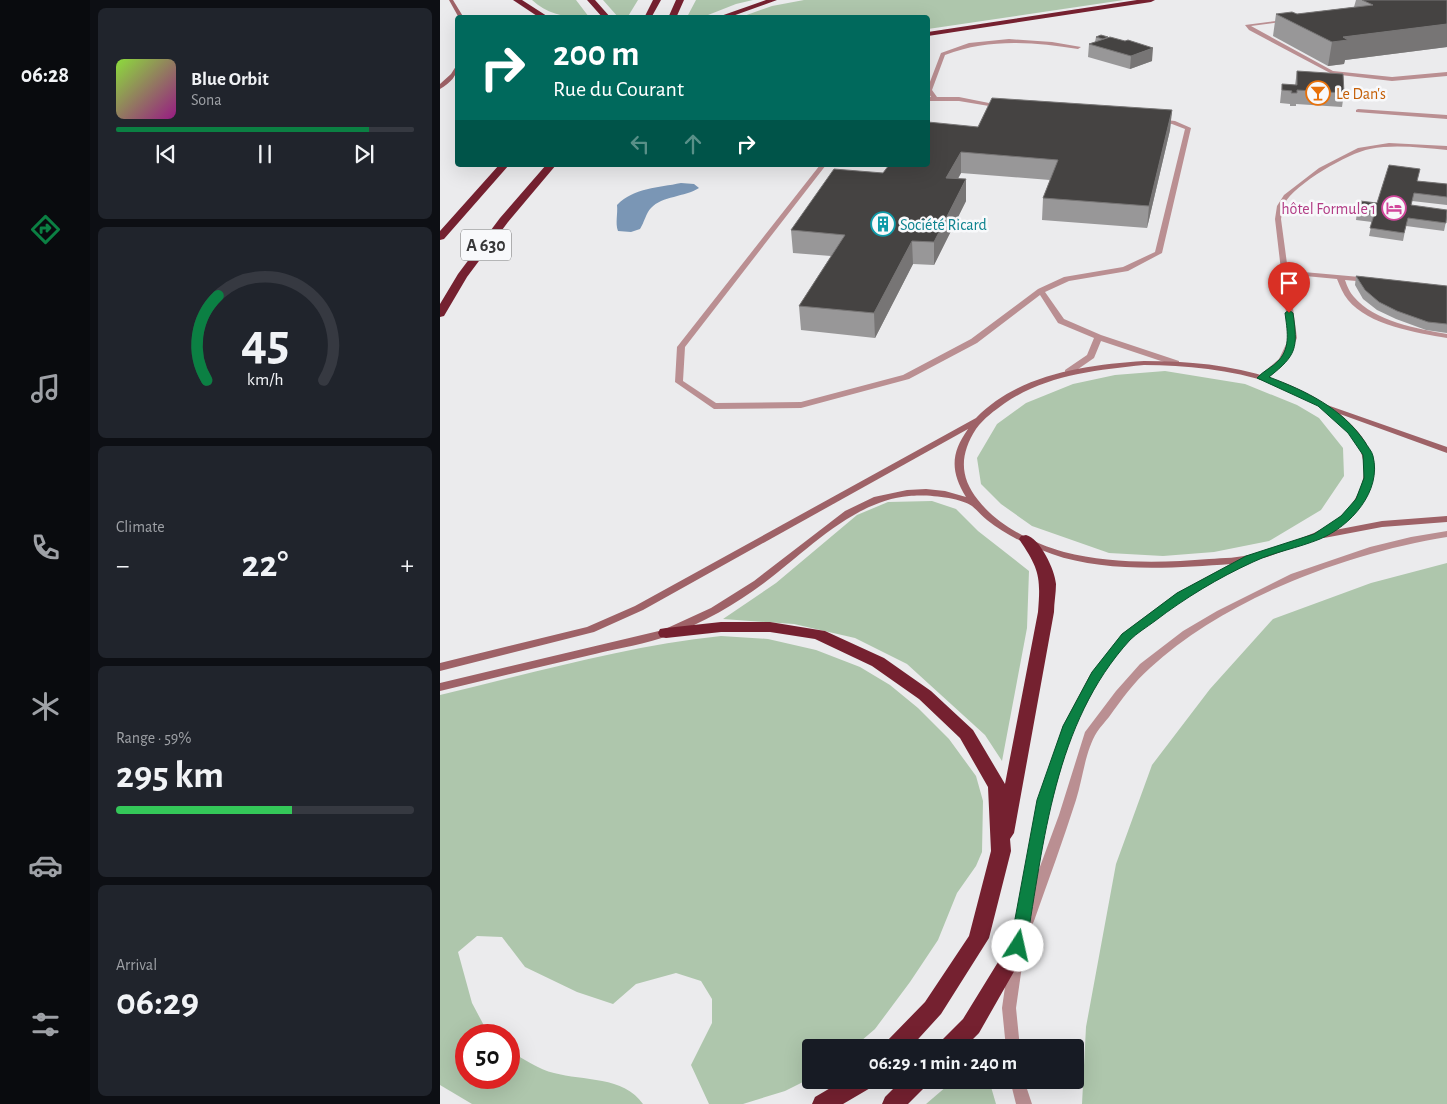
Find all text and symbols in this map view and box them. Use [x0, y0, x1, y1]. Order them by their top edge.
icon: right [470, 35, 535, 100]
text: 200 m [553, 37, 640, 72]
text: 06:28 [21, 64, 69, 86]
text: Blue Orbit [191, 70, 269, 89]
text: Rue du Courant [553, 78, 684, 100]
bar icon: Le Dan's [1305, 80, 1331, 106]
place label: Le Dan's [1336, 86, 1386, 102]
text: Sona [191, 92, 222, 108]
icon: left [626, 130, 654, 158]
icon: ahead [679, 130, 707, 158]
icon: right [732, 130, 760, 158]
icon: previous [152, 140, 180, 168]
icon: pause [251, 140, 279, 168]
icon: next [350, 140, 378, 168]
hotel icon: hôtel Formule 1 [1381, 195, 1407, 221]
place label: hôtel Formule 1 [1281, 201, 1376, 217]
building icon: Société Ricard [870, 211, 896, 237]
icon: directions [28, 212, 63, 247]
place label: Société Ricard [900, 217, 987, 233]
road number: A 630 [461, 230, 511, 260]
pin [1268, 262, 1310, 313]
icon: arrive [1275, 269, 1303, 297]
text: 45 [241, 317, 289, 369]
icon: music [28, 371, 63, 406]
text: km/h [247, 371, 283, 389]
text: Climate [116, 519, 165, 535]
icon: phone [28, 530, 63, 565]
text: 22° [242, 546, 288, 584]
text: − [116, 552, 129, 580]
text: + [401, 552, 414, 580]
icon: climate [28, 689, 63, 724]
text: Range · 59% [116, 730, 192, 746]
text: 295 km [116, 757, 224, 795]
icon: car [28, 848, 63, 883]
position arrow [991, 919, 1043, 971]
text: Arrival [116, 957, 157, 973]
text: 06:29 [116, 984, 199, 1022]
icon: filters [28, 1007, 63, 1042]
speed limit sign: 50 [455, 1024, 520, 1089]
text: 06:29 · 1 min · 240 m [869, 1054, 1017, 1073]

